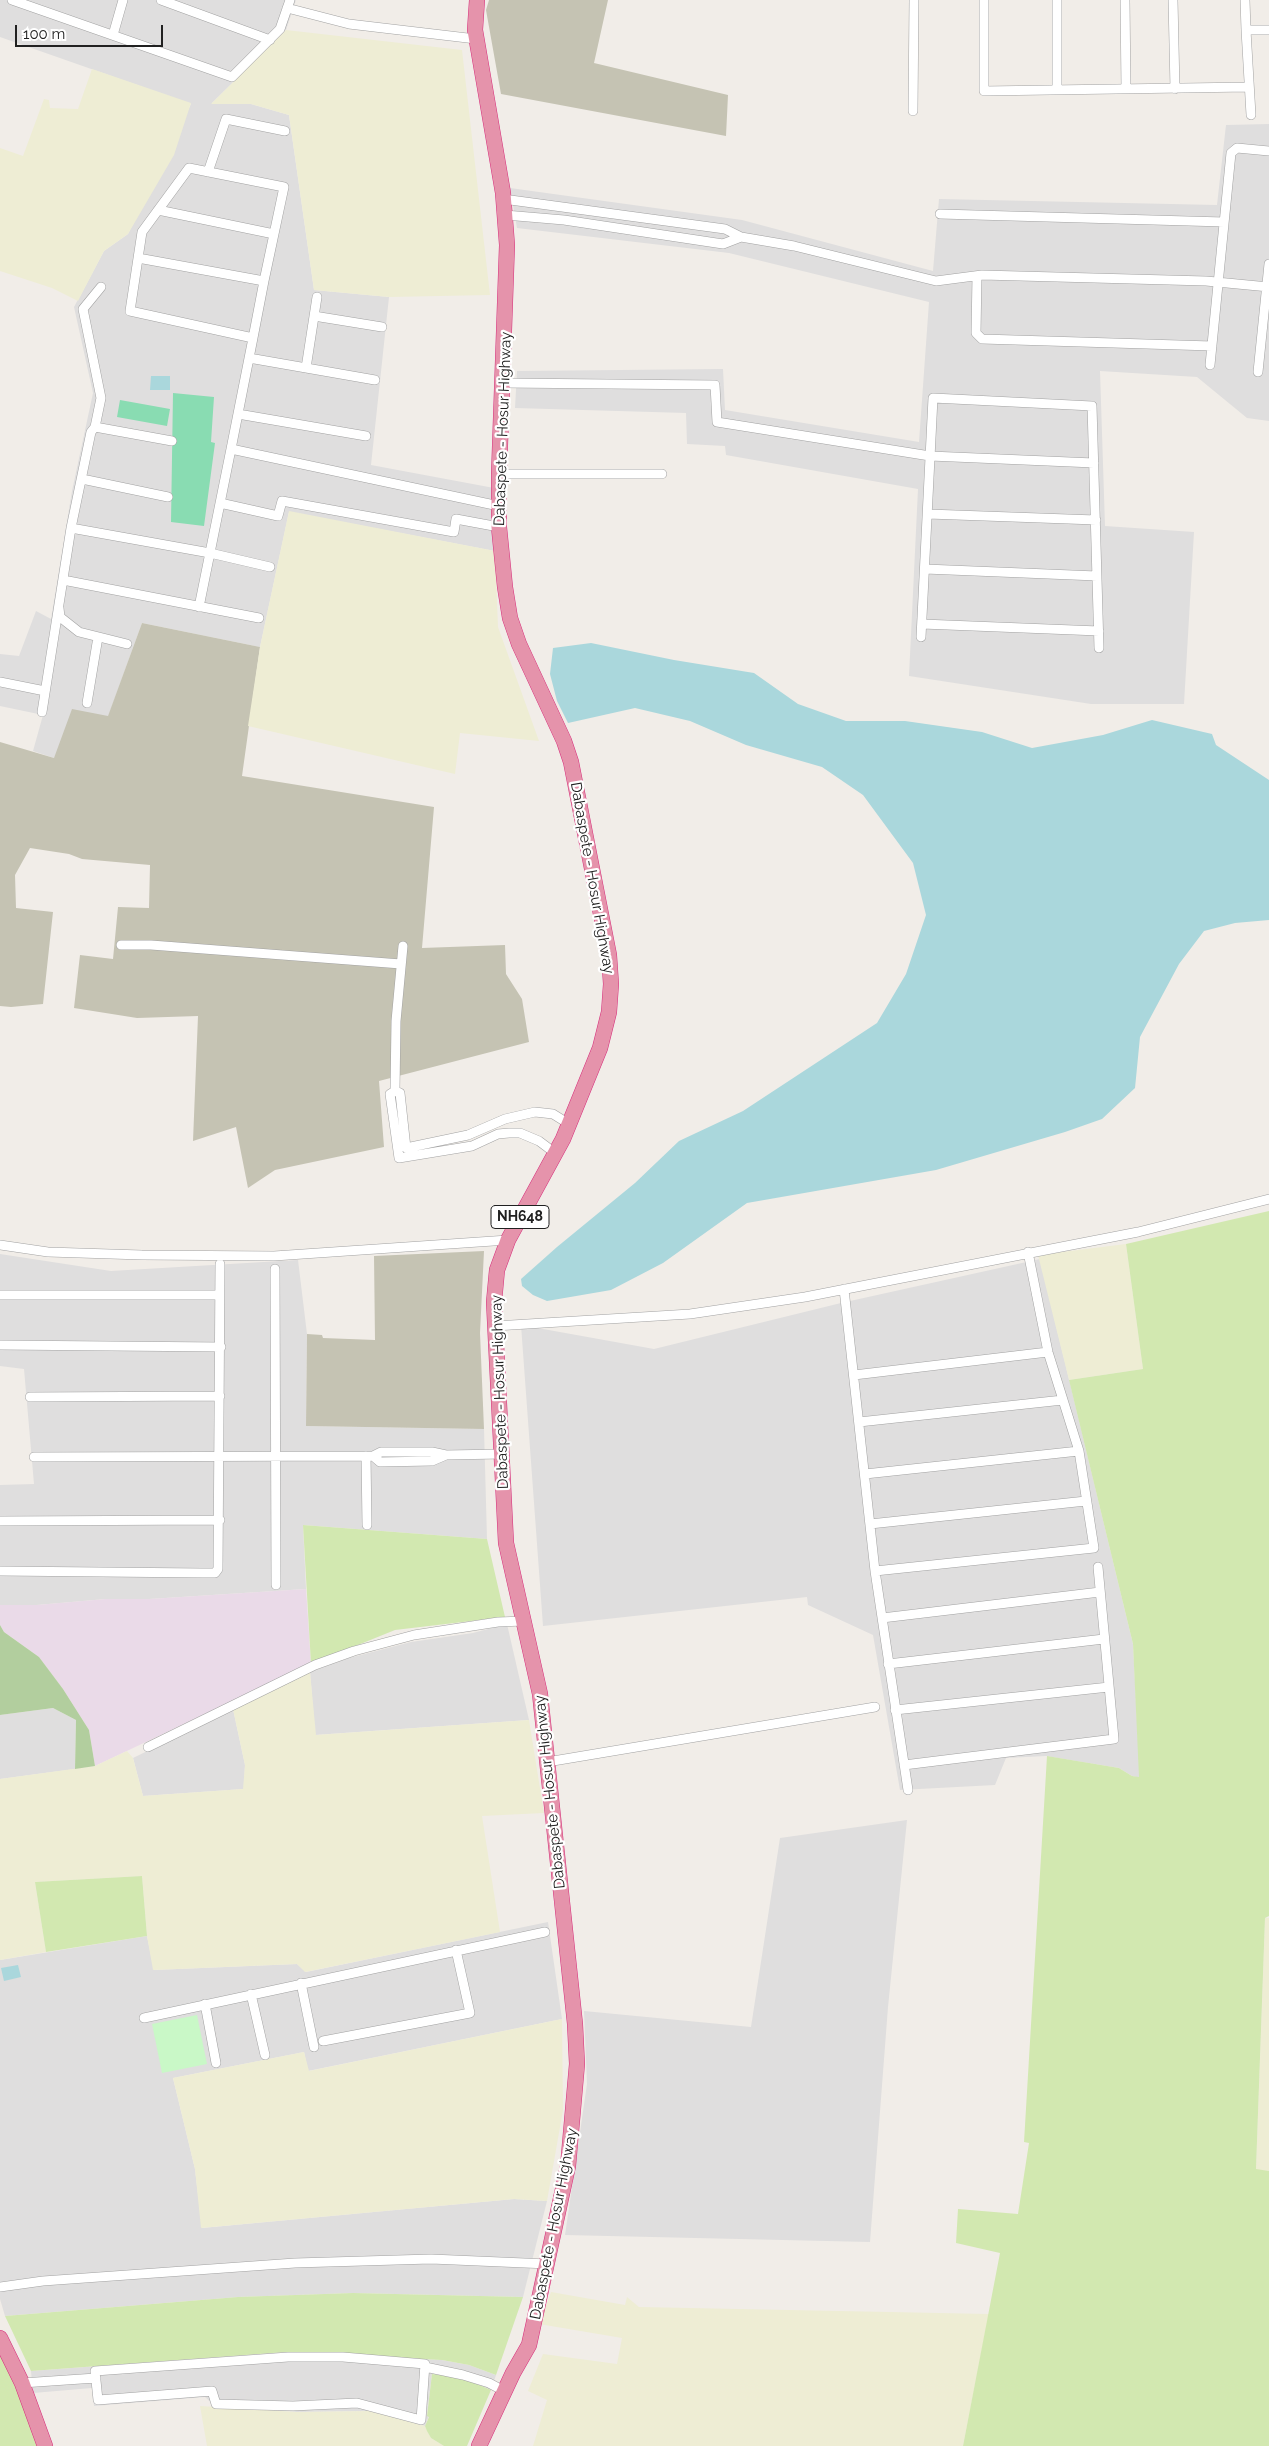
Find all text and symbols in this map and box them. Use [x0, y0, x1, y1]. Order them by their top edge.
scale bar [18, 15, 165, 47]
text: 100 m [23, 25, 65, 43]
street label: Dabaspete - Hosur Highway [491, 331, 515, 527]
street label: Dabaspete - Hosur Highway [566, 781, 618, 975]
road number: NH648 [491, 1206, 549, 1228]
street label: Dabaspete - Hosur Highway [488, 1294, 512, 1490]
street label: Dabaspete - Hosur Highway [531, 1694, 569, 1890]
street label: Dabaspete - Hosur Highway [527, 2127, 581, 2321]

